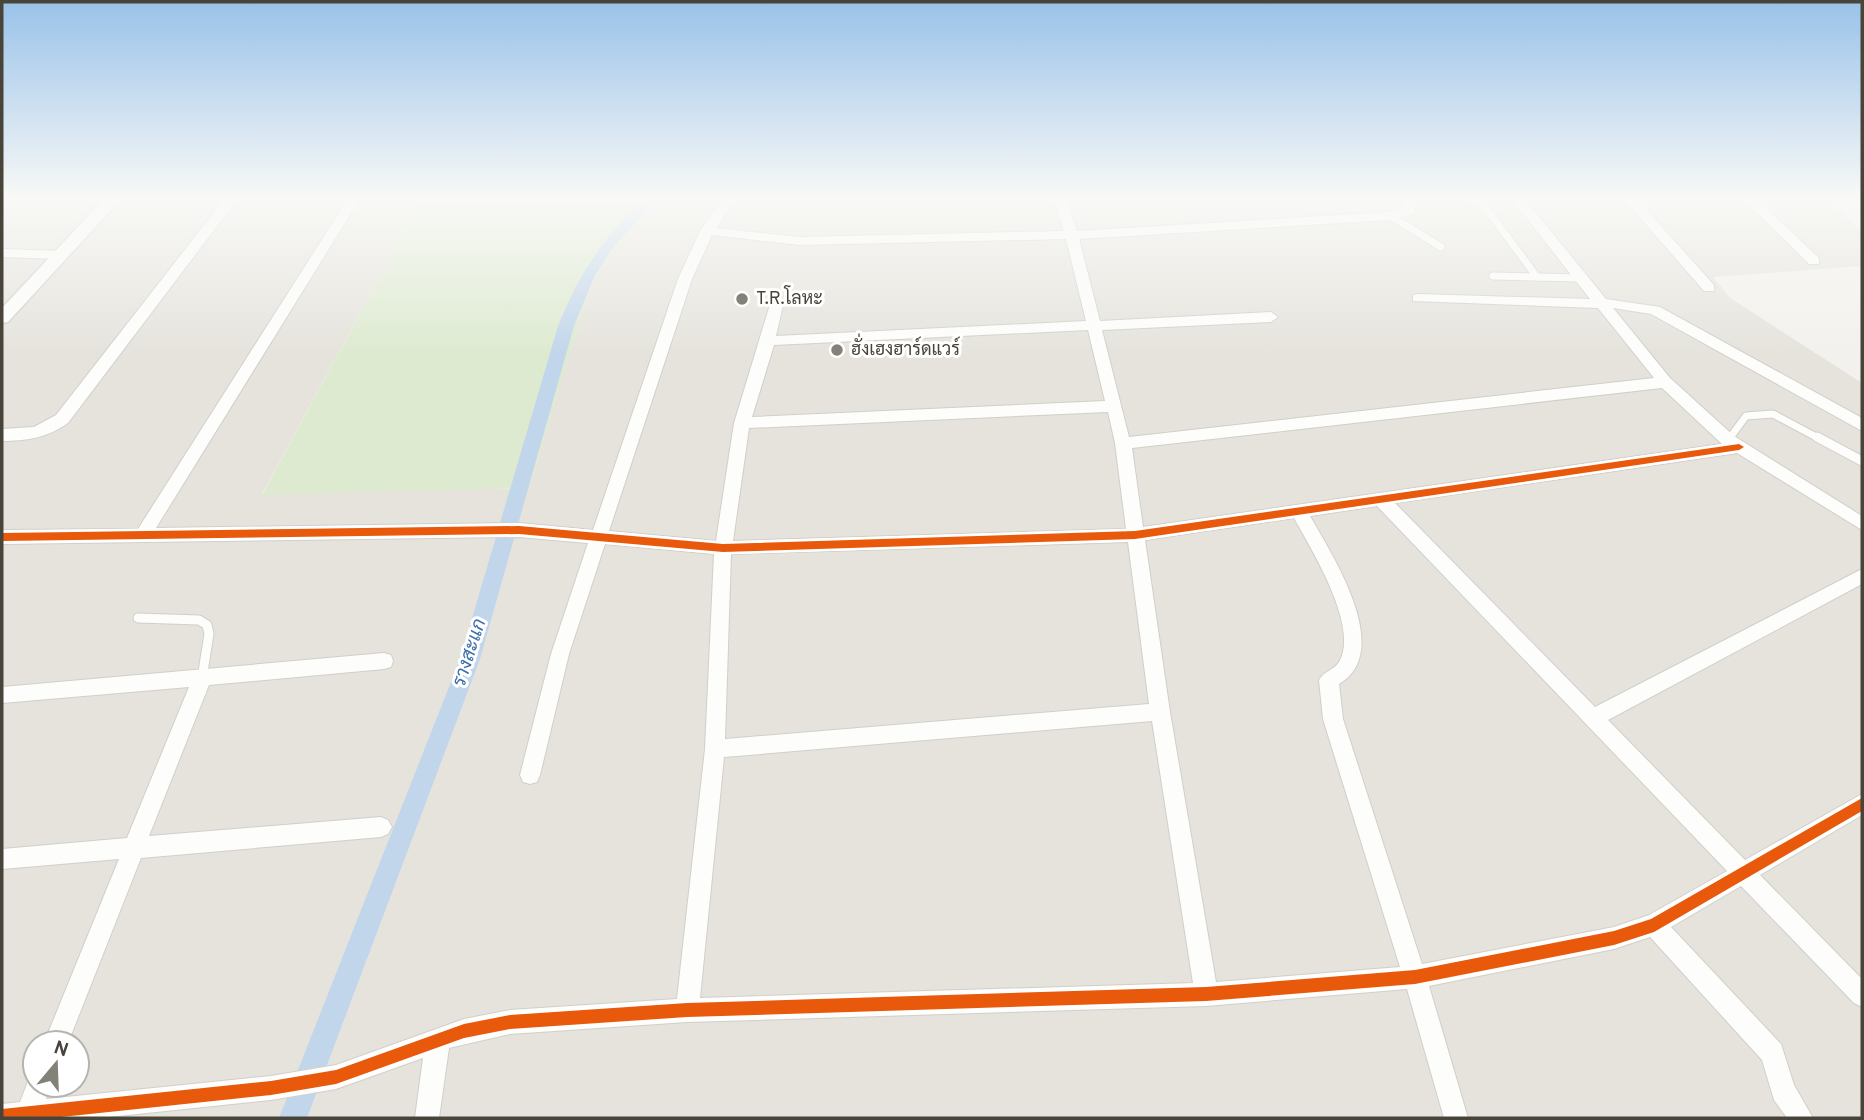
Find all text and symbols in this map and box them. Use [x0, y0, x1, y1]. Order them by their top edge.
place label: T.R.โลหะ [756, 285, 823, 311]
marker: T.R.โลหะ [734, 291, 750, 307]
place label: ฮั่งเฮงฮาร์ดแวร์ [851, 333, 960, 362]
marker: ฮั่งเฮงฮาร์ดแวร์ [829, 342, 845, 358]
water label: รางสะแก [448, 616, 492, 690]
north arrow [21, 1029, 91, 1099]
text: N [51, 1036, 71, 1063]

